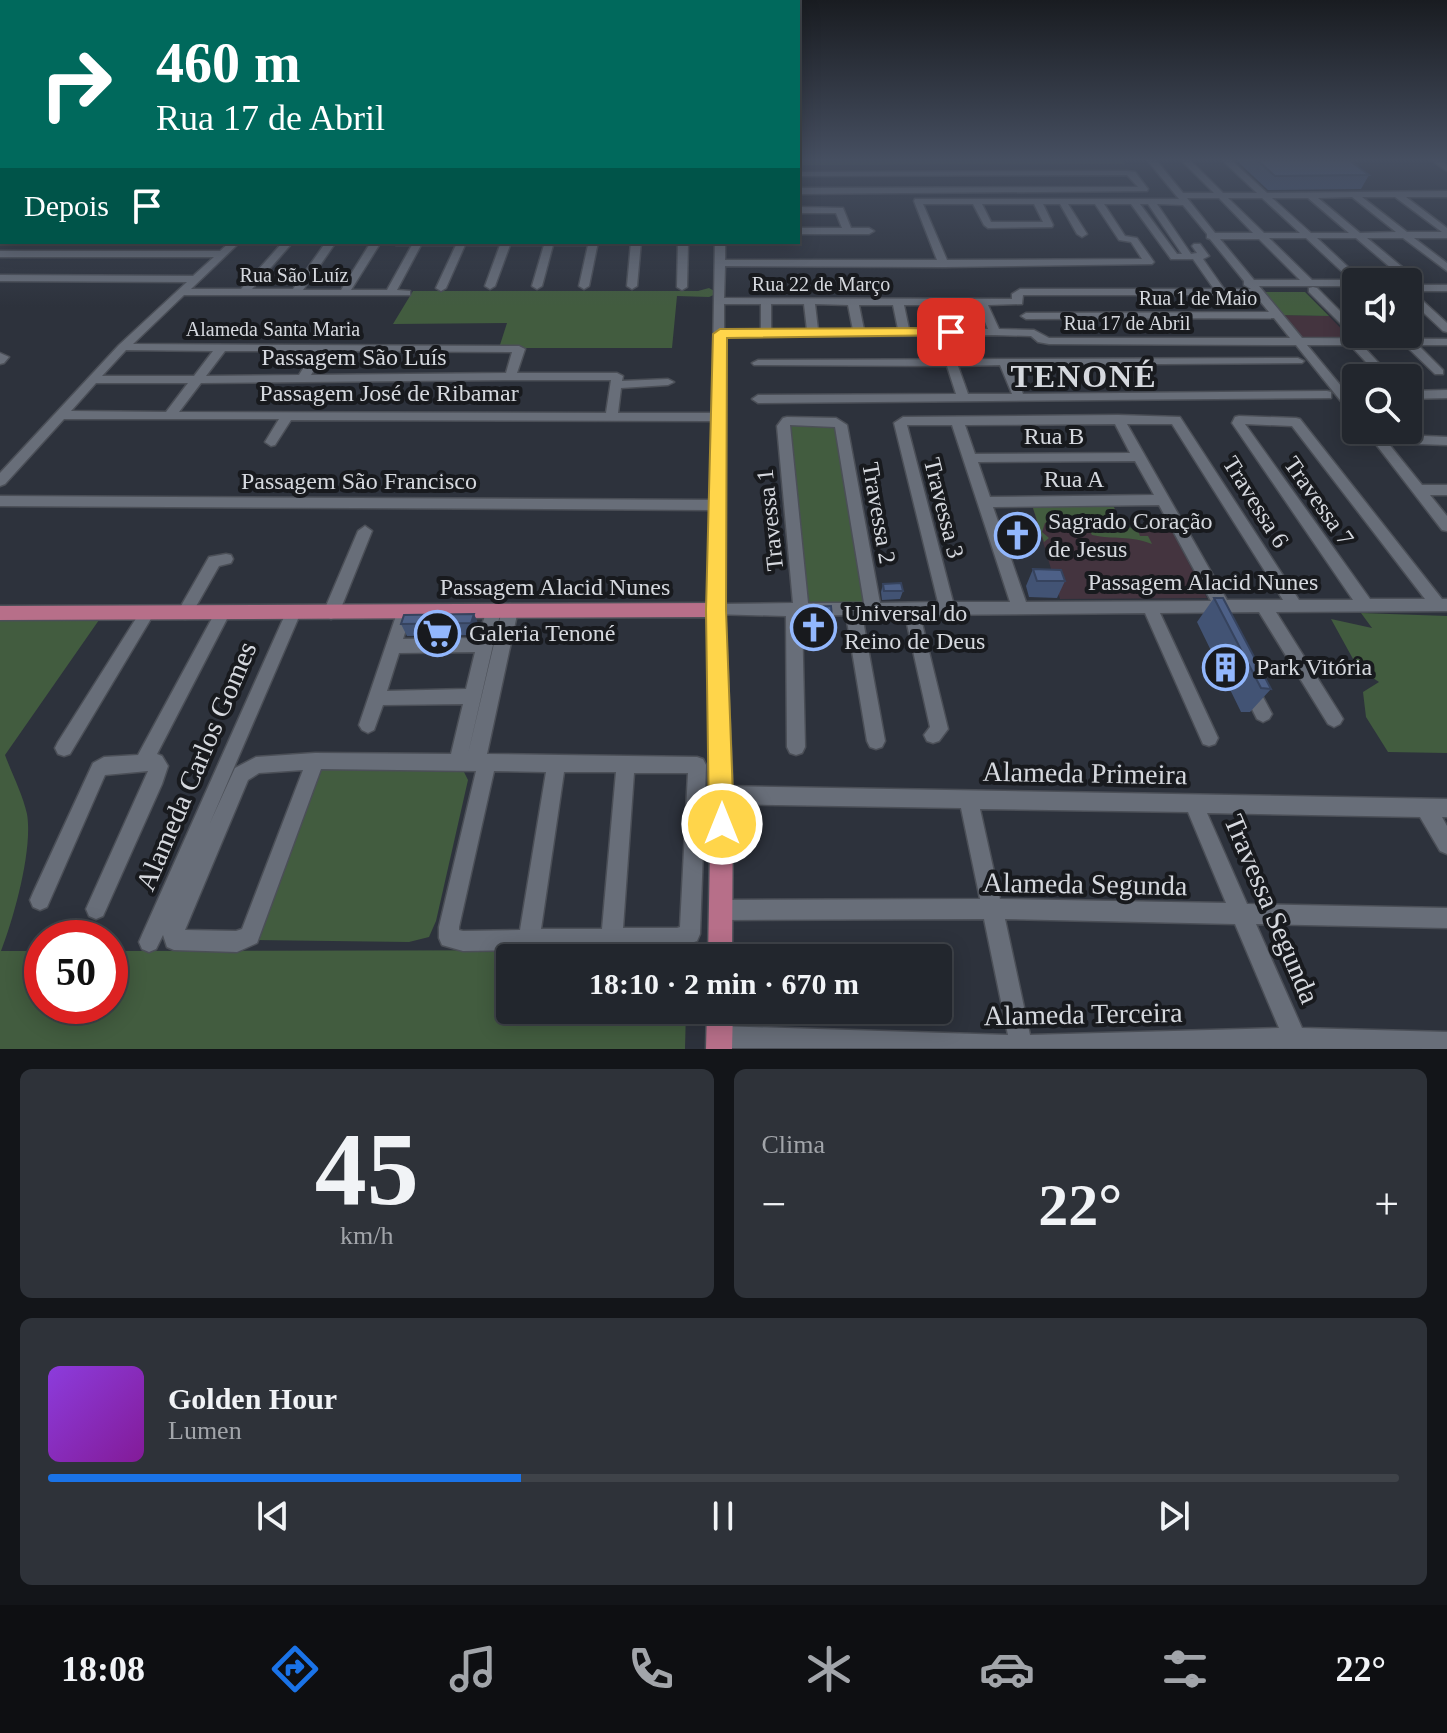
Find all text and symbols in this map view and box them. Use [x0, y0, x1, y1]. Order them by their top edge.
icon: right [24, 32, 128, 136]
text: 460 m [156, 32, 301, 94]
text: Rua 17 de Abril [156, 98, 385, 138]
icon: arrive [125, 184, 169, 228]
text: Depois [24, 189, 109, 222]
street label: Rua São Luíz [240, 264, 349, 286]
map controls [1342, 268, 1422, 444]
button: sound [1342, 268, 1422, 348]
street label: Rua 22 de Março [752, 273, 890, 296]
street label: Rua 1 de Maio [1139, 287, 1257, 309]
pin [917, 298, 985, 366]
icon: arrive [929, 310, 973, 354]
street label: Rua 17 de Abril [1063, 312, 1191, 334]
street label: Alameda Santa Maria [186, 318, 360, 340]
street label: Passagem São Luís [261, 344, 447, 370]
district label: TENONÉ [1010, 358, 1158, 394]
button: search [1342, 364, 1422, 444]
street label: Passagem José de Ribamar [259, 380, 519, 406]
street label: Rua B [1024, 423, 1084, 449]
street label: Travessa 6 [1218, 452, 1294, 552]
street label: Travessa 7 [1279, 452, 1359, 550]
street label: Travessa 3 [919, 455, 969, 561]
street label: Travessa 2 [857, 460, 901, 566]
street label: Rua A [1044, 466, 1105, 492]
street label: Passagem São Francisco [241, 468, 477, 494]
street label: Travessa 1 [752, 468, 788, 572]
place label: Sagrado Coração de Jesus [1048, 508, 1213, 562]
church icon: Sagrado Coração de Jesus [993, 511, 1041, 559]
street label: Passagem Alacid Nunes [1088, 569, 1318, 595]
street label: Passagem Alacid Nunes [440, 574, 670, 600]
place label: Universal do Reino de Deus [844, 600, 985, 654]
church icon: Universal do Reino de Deus [789, 603, 837, 651]
supermarket icon: Galeria Tenoné [414, 609, 462, 657]
place label: Galeria Tenoné [469, 620, 615, 646]
street label: Alameda Carlos Gomes [129, 637, 263, 895]
building icon: Park Vitória [1201, 643, 1249, 691]
place label: Park Vitória [1256, 654, 1372, 680]
street label: Alameda Primeira [983, 756, 1188, 790]
position arrow [680, 782, 764, 866]
street label: Travessa Segunda [1218, 810, 1326, 1009]
street label: Alameda Segunda [982, 867, 1188, 901]
speed limit sign: 50 [24, 920, 128, 1024]
text: 18:10 · 2 min · 670 m [589, 967, 859, 1000]
street label: Alameda Terceira [983, 997, 1183, 1031]
text: 45 [315, 1111, 419, 1226]
text: Clima [762, 1130, 825, 1159]
text: 22° [1038, 1172, 1122, 1238]
text: − [762, 1180, 786, 1229]
text: + [1374, 1180, 1399, 1229]
text: km/h [340, 1221, 393, 1250]
text: Golden Hour [168, 1382, 337, 1415]
text: Lumen [168, 1416, 242, 1445]
icon: previous [251, 1494, 295, 1538]
icon: pause [701, 1494, 745, 1538]
icon: next [1152, 1494, 1196, 1538]
icon: directions [267, 1641, 323, 1697]
icon: music [445, 1641, 501, 1697]
icon: phone [623, 1641, 679, 1697]
icon: climate [801, 1641, 857, 1697]
icon: car [979, 1641, 1035, 1697]
icon: filters [1157, 1641, 1213, 1697]
text: 18:08 [61, 1649, 145, 1689]
text: 22° [1335, 1649, 1386, 1689]

